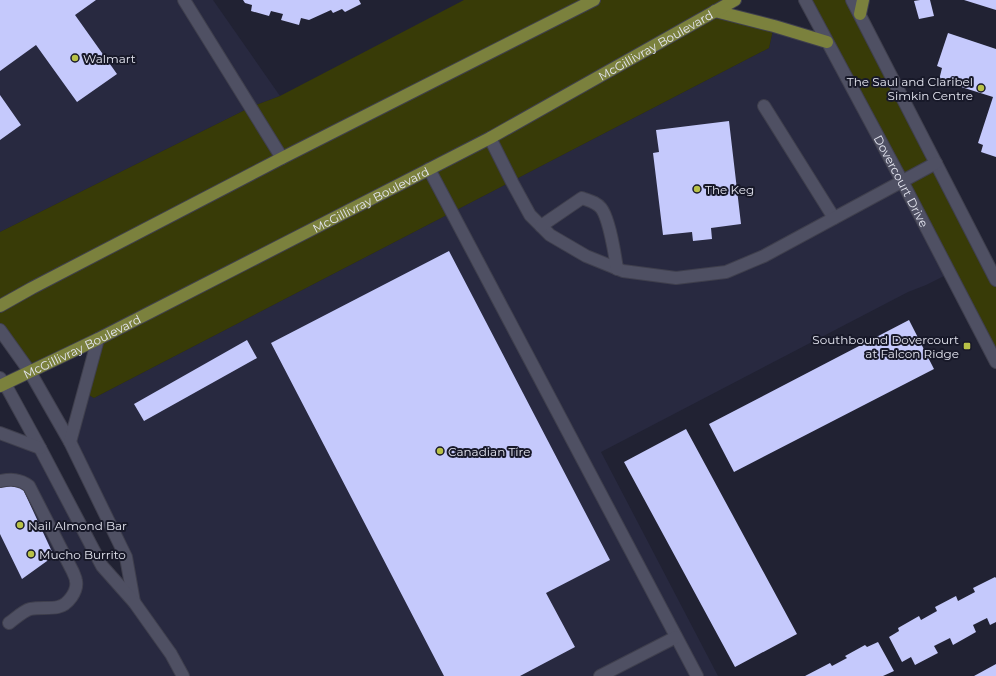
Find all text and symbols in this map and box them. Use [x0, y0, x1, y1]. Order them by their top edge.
street label: McGillivray Boulevard [595, 7, 715, 83]
place label: Walmart [83, 51, 136, 66]
marker: Walmart [70, 53, 80, 63]
place label: The Saul and Claribel Simkin Centre [847, 74, 973, 103]
marker: The Saul and Claribel Simkin Centre [976, 83, 986, 93]
street label: Dovercourt Drive [871, 132, 932, 230]
street label: McGillivray Boulevard [310, 163, 431, 235]
place label: The Keg [705, 182, 754, 197]
marker: The Keg [692, 184, 702, 194]
street label: McGillivray Boulevard [21, 311, 143, 381]
place label: Southbound Dovercourt at Falcon Ridge [812, 332, 959, 361]
marker: Southbound Dovercourt at Falcon Ridge [962, 341, 972, 351]
place label: Canadian Tire [448, 444, 530, 459]
marker: Canadian Tire [435, 446, 445, 456]
place label: Nail Almond Bar [28, 518, 127, 533]
marker: Nail Almond Bar [15, 520, 25, 530]
place label: Mucho Burrito [39, 547, 126, 562]
marker: Mucho Burrito [26, 549, 36, 559]

